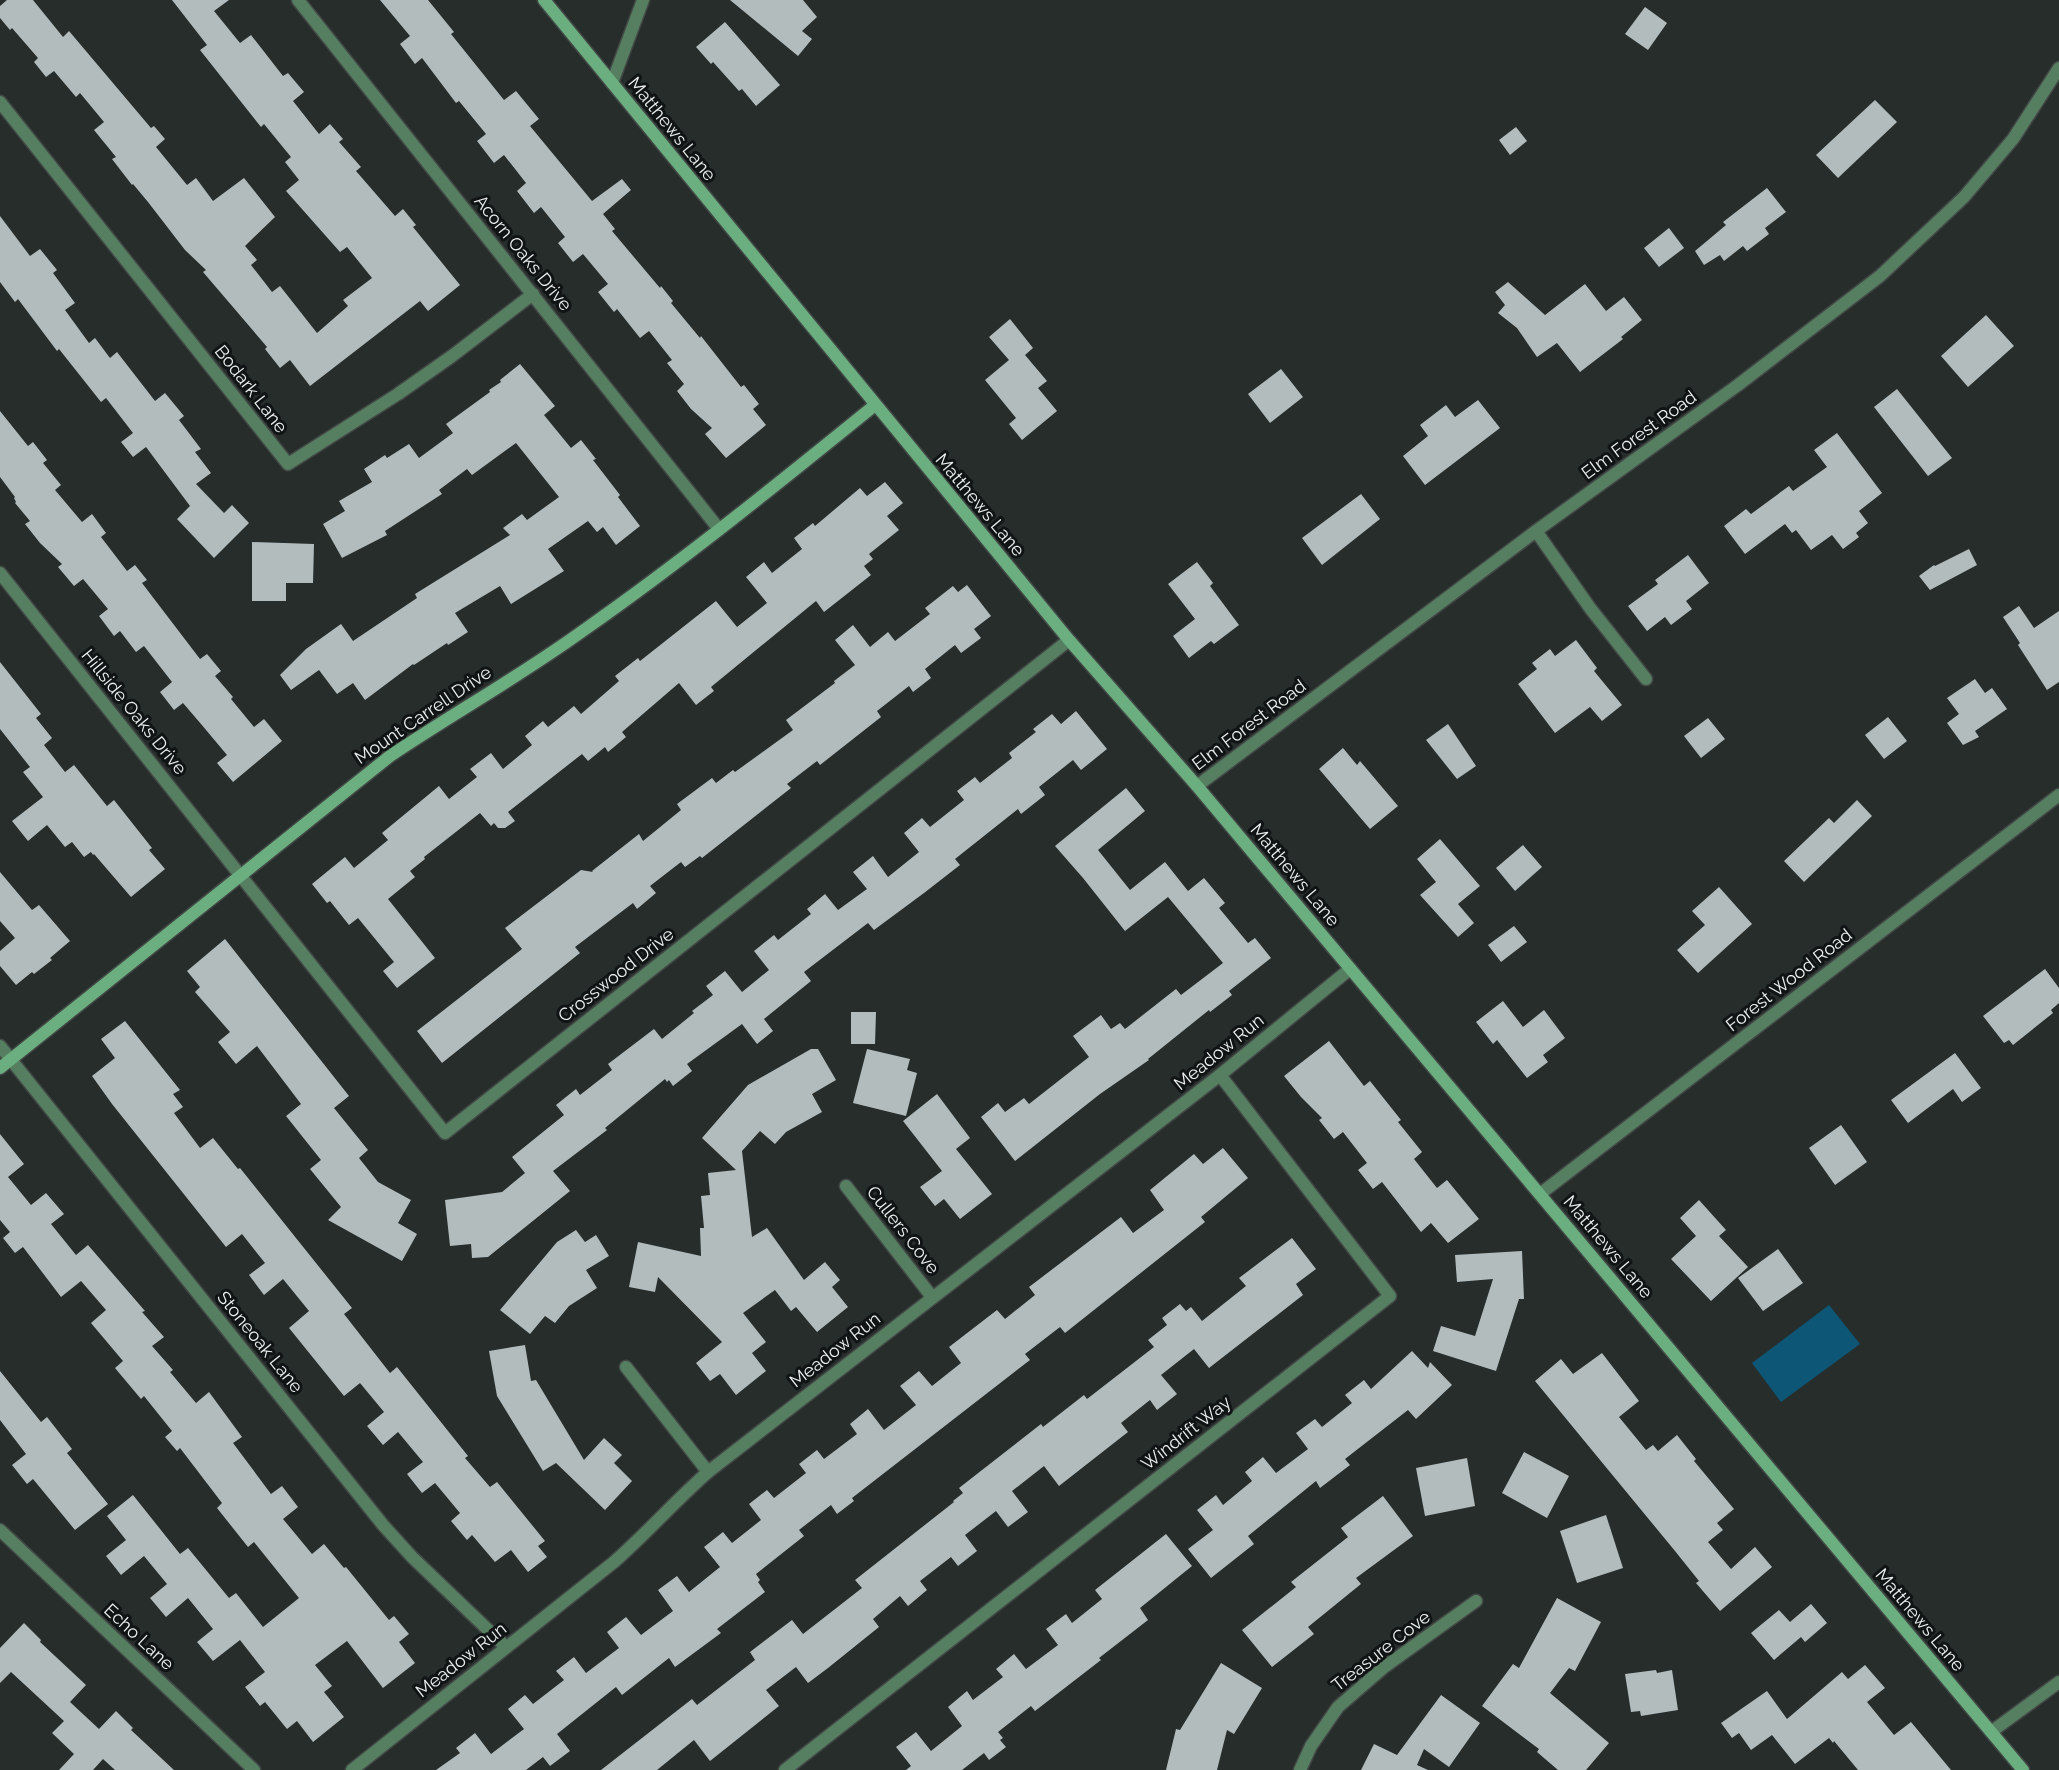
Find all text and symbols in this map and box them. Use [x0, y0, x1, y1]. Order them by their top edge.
street label: Matthews Lane [624, 73, 721, 185]
street label: Acorn Oaks Drive [470, 191, 577, 315]
street label: Bodark Lane [211, 341, 292, 437]
street label: Elm Forest Road [1577, 386, 1700, 483]
street label: Matthews Lane [931, 449, 1030, 561]
street label: Hillside Oaks Drive [77, 645, 192, 779]
street label: Mount Carrell Drive [351, 661, 495, 768]
street label: Elm Forest Road [1188, 675, 1310, 774]
street label: Matthews Lane [1246, 819, 1345, 931]
street label: Crosswood Drive [554, 923, 678, 1026]
street label: Forest Wood Road [1722, 924, 1856, 1035]
street label: Meadow Run [1170, 1009, 1268, 1094]
street label: Cullers Cove [863, 1182, 944, 1278]
street label: Matthews Lane [1559, 1191, 1658, 1303]
street label: Stoneoak Lane [213, 1287, 308, 1397]
street label: Meadow Run [785, 1308, 884, 1391]
street label: Windrift Way [1137, 1391, 1235, 1474]
street label: Matthews Lane [1871, 1564, 1970, 1676]
street label: Echo Lane [100, 1599, 179, 1675]
street label: Treasure Cove [1327, 1605, 1434, 1695]
street label: Meadow Run [411, 1618, 510, 1701]

